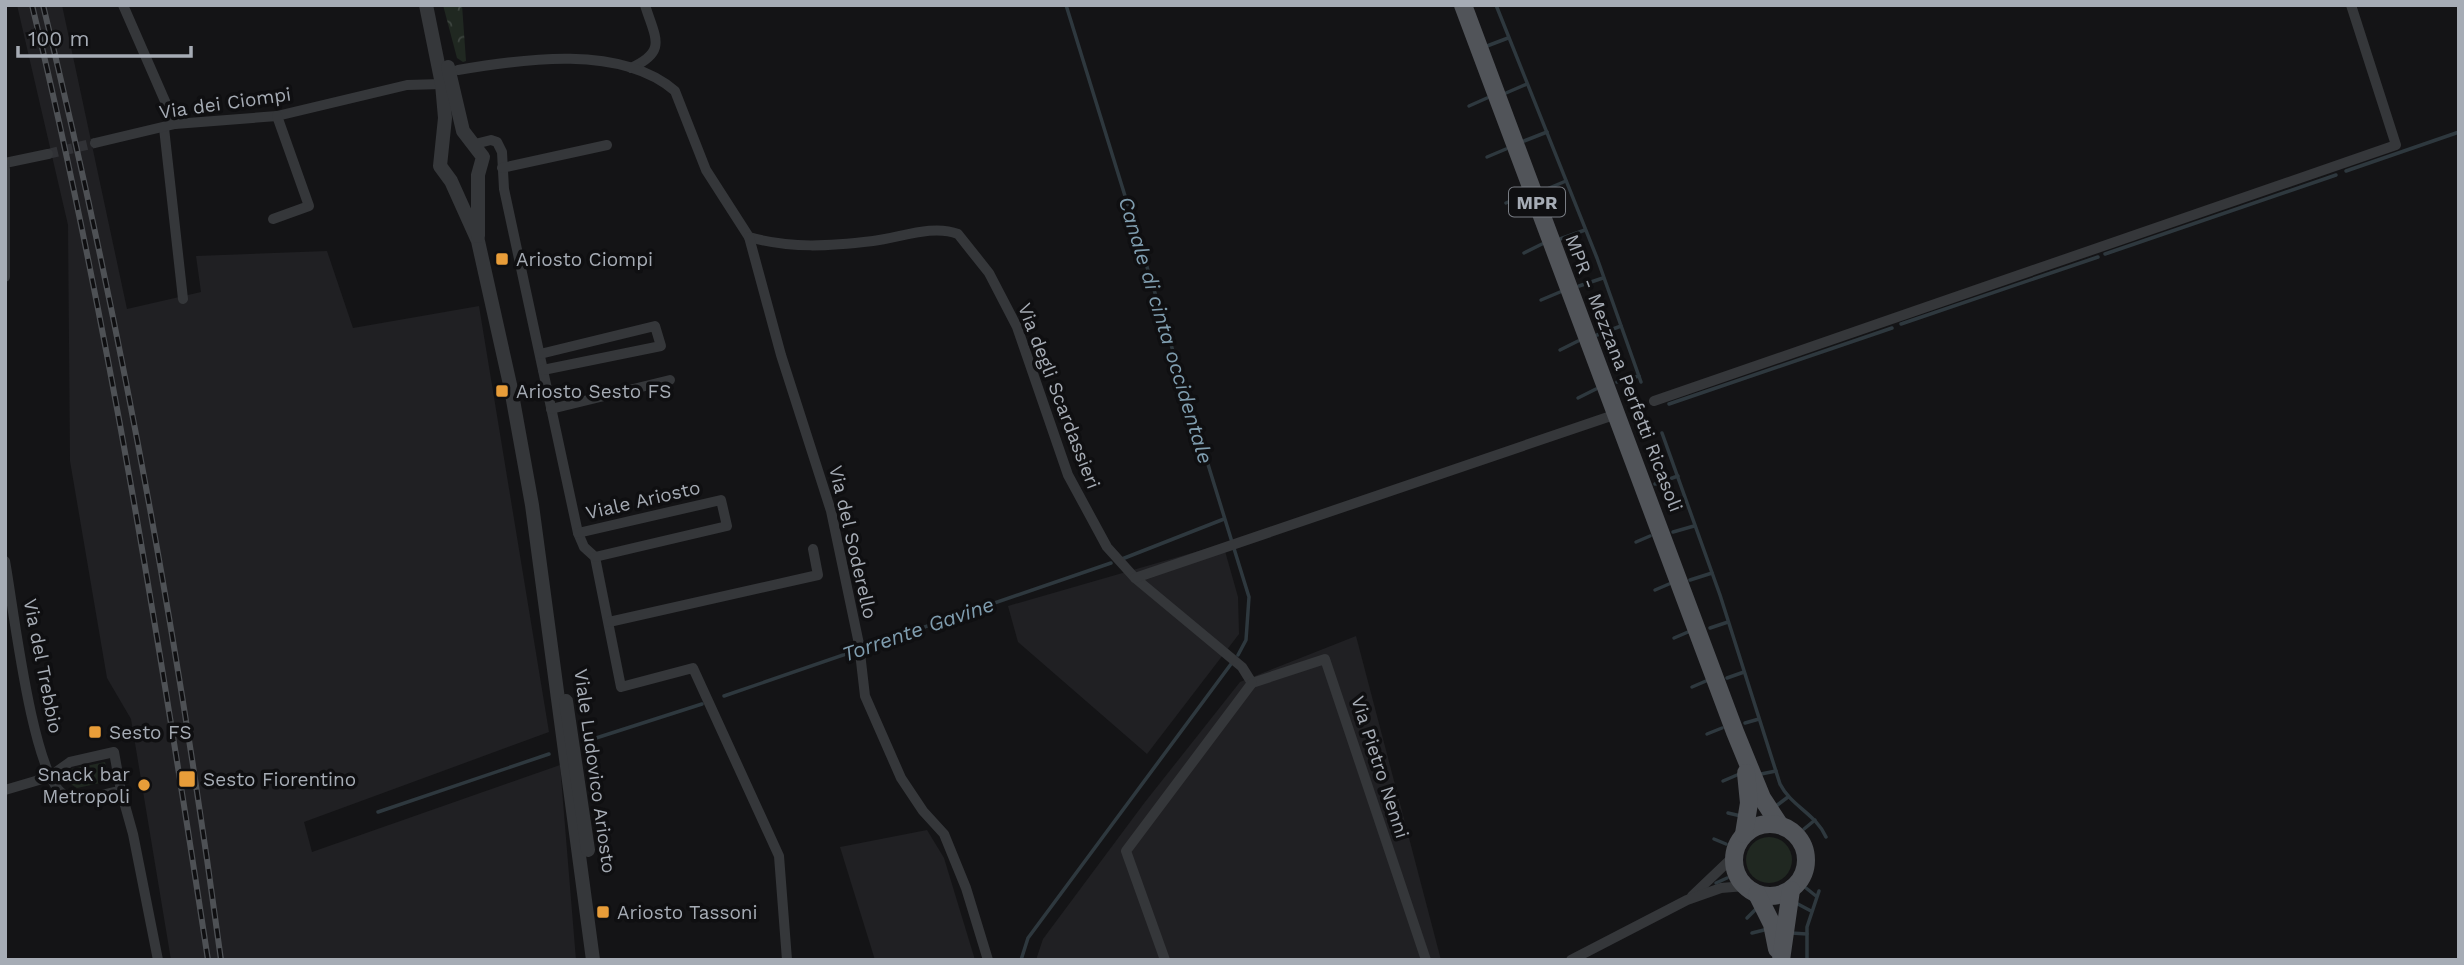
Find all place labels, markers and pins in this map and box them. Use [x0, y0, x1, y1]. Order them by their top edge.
place label: Ariosto Ciompi [516, 248, 653, 271]
marker: Ariosto Ciompi [494, 251, 510, 267]
place label: Ariosto Sesto FS [516, 380, 671, 403]
marker: Ariosto Sesto FS [494, 383, 510, 399]
place label: Sesto FS [109, 721, 192, 744]
marker: Sesto FS [87, 724, 103, 740]
place label: Snack bar Metropoli [38, 763, 130, 808]
place label: Sesto Fiorentino [203, 768, 356, 791]
marker: Sesto Fiorentino [177, 769, 197, 789]
marker: Snack bar Metropoli [136, 777, 152, 793]
place label: Ariosto Tassoni [617, 901, 758, 924]
marker: Ariosto Tassoni [595, 904, 611, 920]

